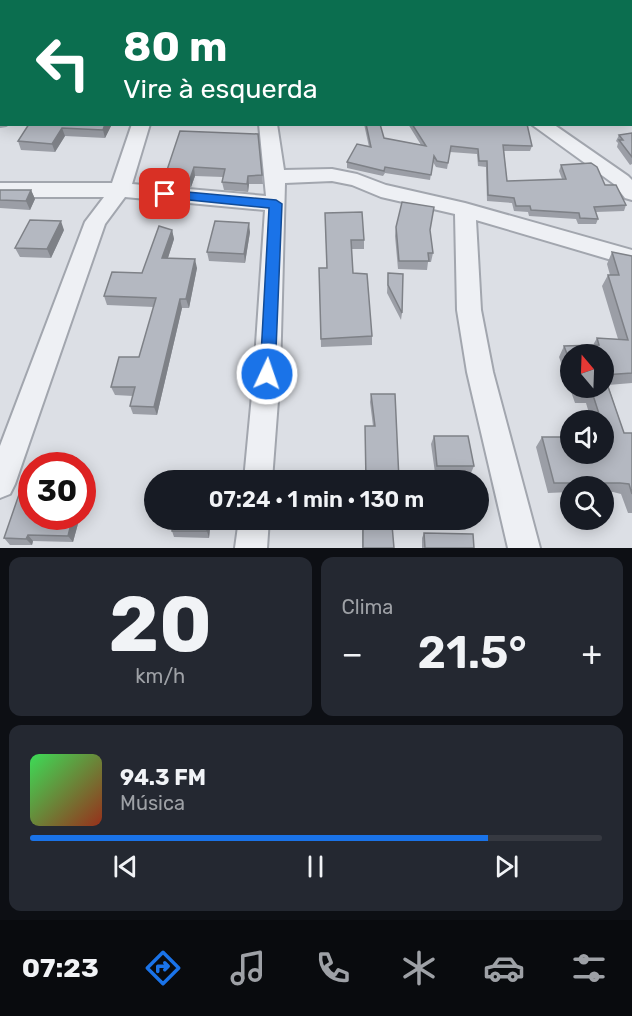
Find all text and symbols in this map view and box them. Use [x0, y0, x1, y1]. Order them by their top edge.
text: 80 m [123, 22, 227, 72]
icon: left [24, 24, 102, 102]
text: Vire à esquerda [123, 73, 318, 105]
pin [139, 168, 190, 219]
icon: arrive [148, 177, 181, 210]
position arrow [235, 342, 299, 406]
north arrow [560, 344, 614, 398]
map controls [560, 344, 614, 530]
button: sound [560, 410, 614, 464]
speed limit sign: 30 [18, 452, 96, 530]
button: search [560, 476, 614, 530]
text: 07:24 · 1 min · 130 m [209, 486, 424, 513]
text: 20 [108, 578, 212, 671]
text: Clima [342, 595, 393, 619]
text: 21.5° [418, 626, 527, 679]
text: − [342, 634, 363, 673]
text: + [581, 634, 602, 673]
text: km/h [135, 664, 185, 688]
text: 94.3 FM [120, 764, 206, 791]
text: Música [120, 791, 185, 815]
icon: previous [109, 850, 142, 883]
icon: pause [299, 850, 332, 883]
icon: next [490, 850, 523, 883]
icon: directions [142, 947, 184, 989]
icon: music [227, 947, 269, 989]
icon: phone [312, 947, 354, 989]
icon: climate [398, 947, 440, 989]
icon: car [483, 947, 525, 989]
icon: filters [568, 947, 610, 989]
text: 07:23 [22, 952, 99, 984]

